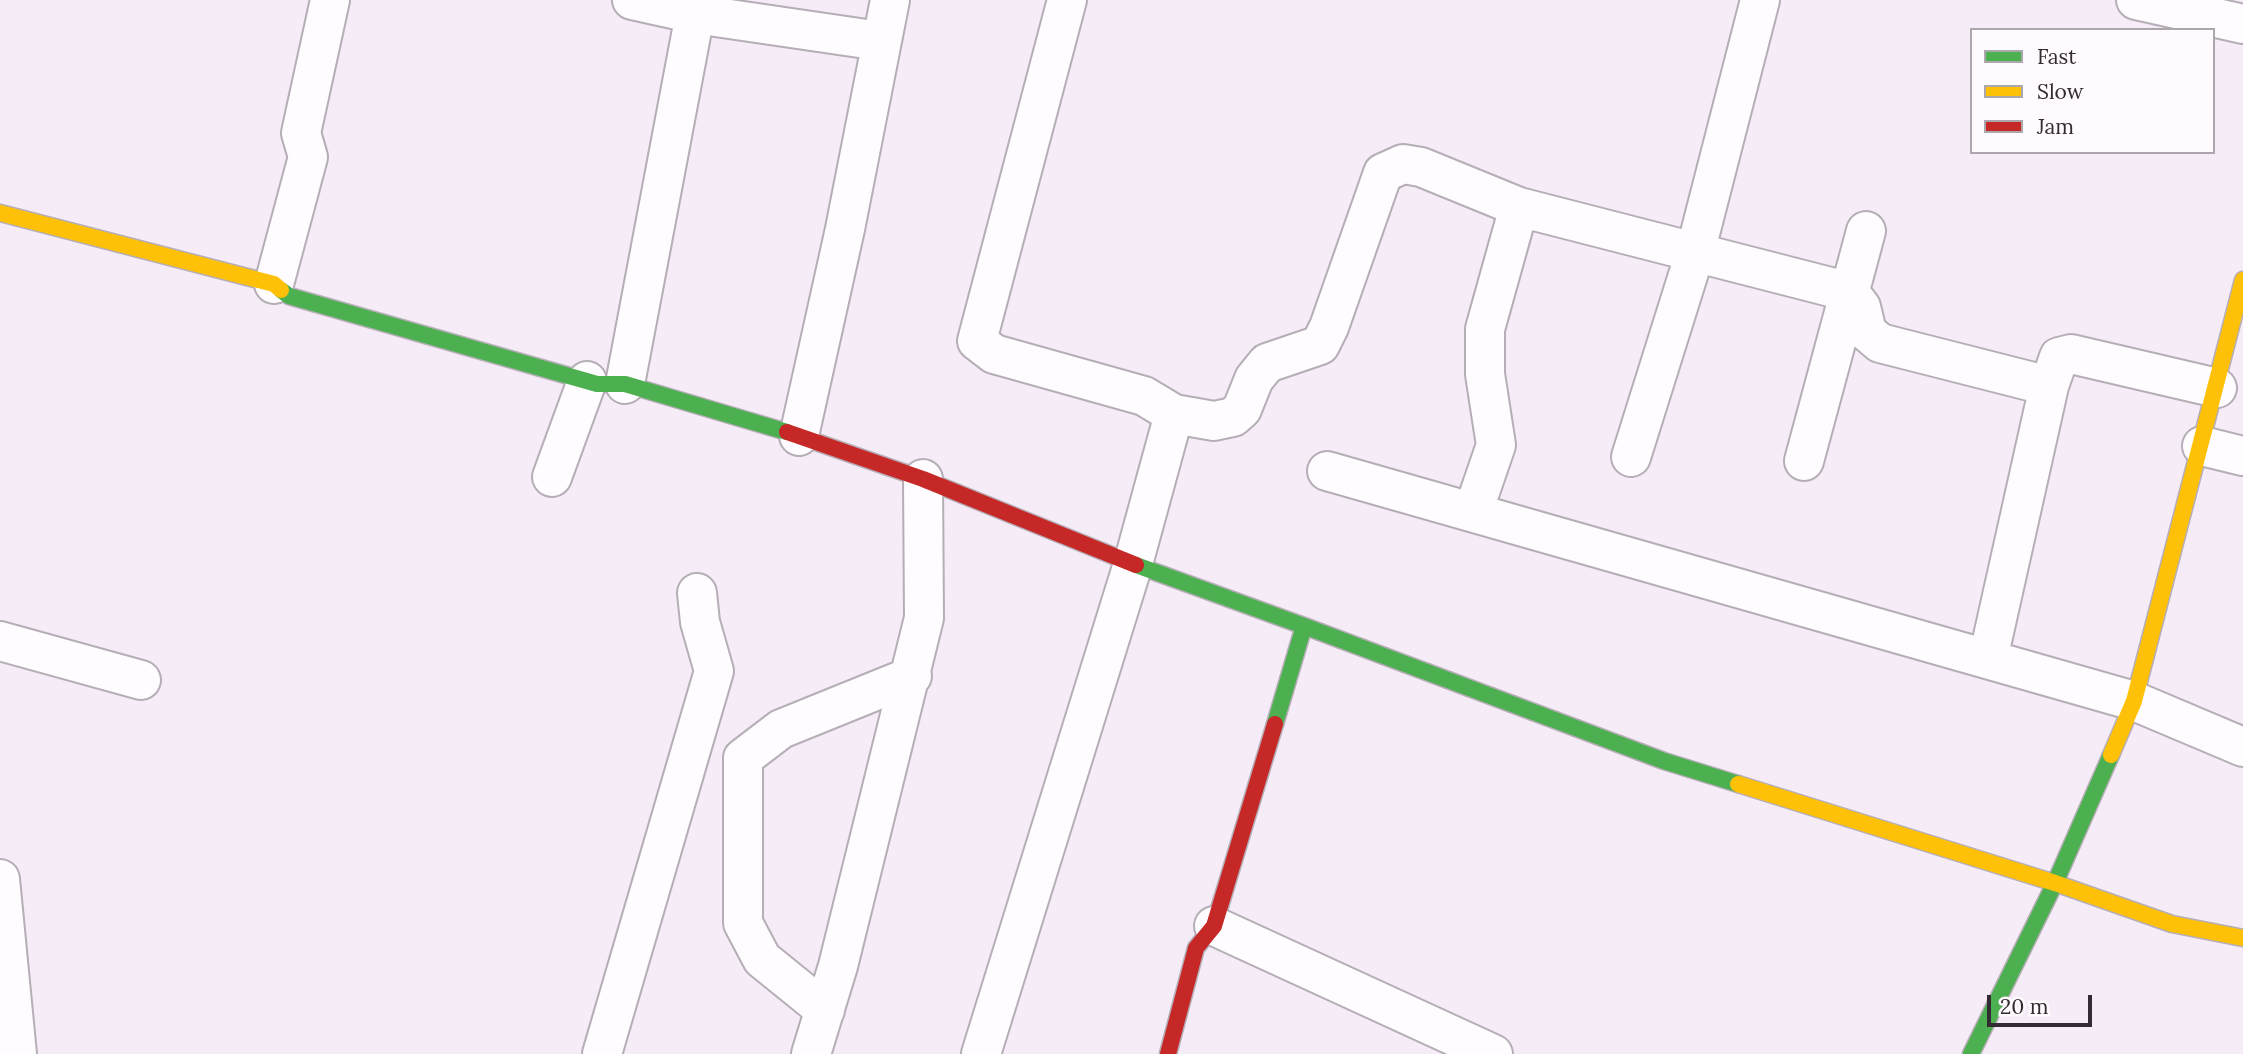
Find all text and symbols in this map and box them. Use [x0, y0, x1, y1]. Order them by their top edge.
legend [1970, 28, 2215, 154]
text: Fast [2037, 43, 2076, 70]
text: Slow [2037, 78, 2084, 105]
text: Jam [2037, 113, 2074, 140]
scale bar [1991, 981, 2096, 1025]
text: 20 m [2000, 993, 2049, 1020]

